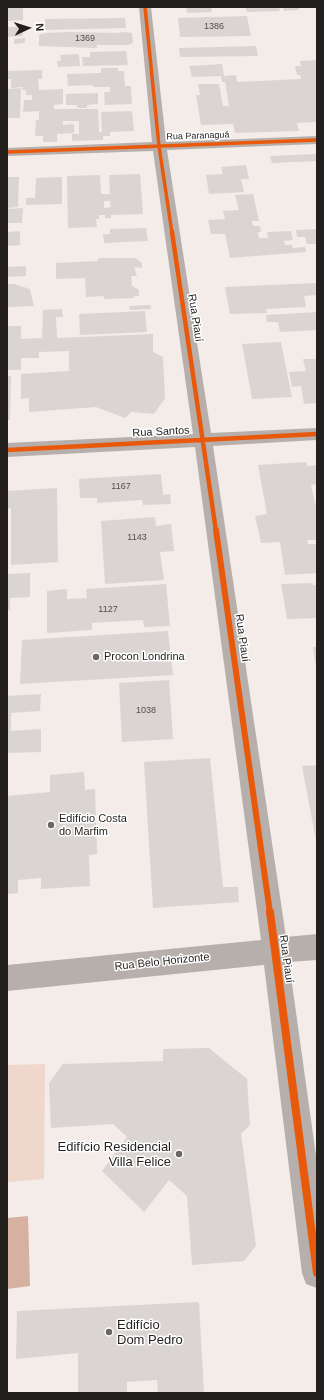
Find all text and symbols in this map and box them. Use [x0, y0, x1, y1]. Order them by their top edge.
north arrow [8, 8, 48, 48]
house number: 1386 [204, 22, 224, 32]
text: N [34, 23, 46, 32]
house number: 1369 [75, 34, 95, 44]
street label: Rua Paranaguá [166, 130, 230, 142]
street label: Rua Piauí [185, 293, 205, 343]
street label: Rua Santos [132, 424, 190, 440]
house number: 1167 [111, 482, 131, 492]
house number: 1143 [127, 533, 147, 543]
house number: 1127 [98, 605, 118, 615]
street label: Rua Piauí [232, 613, 252, 663]
place label: Procon Londrina [104, 650, 185, 664]
marker: Procon Londrina [91, 652, 101, 662]
house number: 1038 [136, 706, 156, 716]
place label: Edifício Costa do Marfim [59, 812, 127, 838]
marker: Edifício Costa do Marfim [46, 820, 56, 830]
street label: Rua Piauí [276, 934, 296, 984]
street label: Rua Belo Horizonte [114, 950, 210, 974]
place label: Edifício Residencial Villa Felice [58, 1139, 171, 1170]
marker: Edifício Residencial Villa Felice [174, 1149, 184, 1159]
place label: Edifício Dom Pedro [117, 1317, 183, 1348]
marker: Edifício Dom Pedro [104, 1327, 114, 1337]

